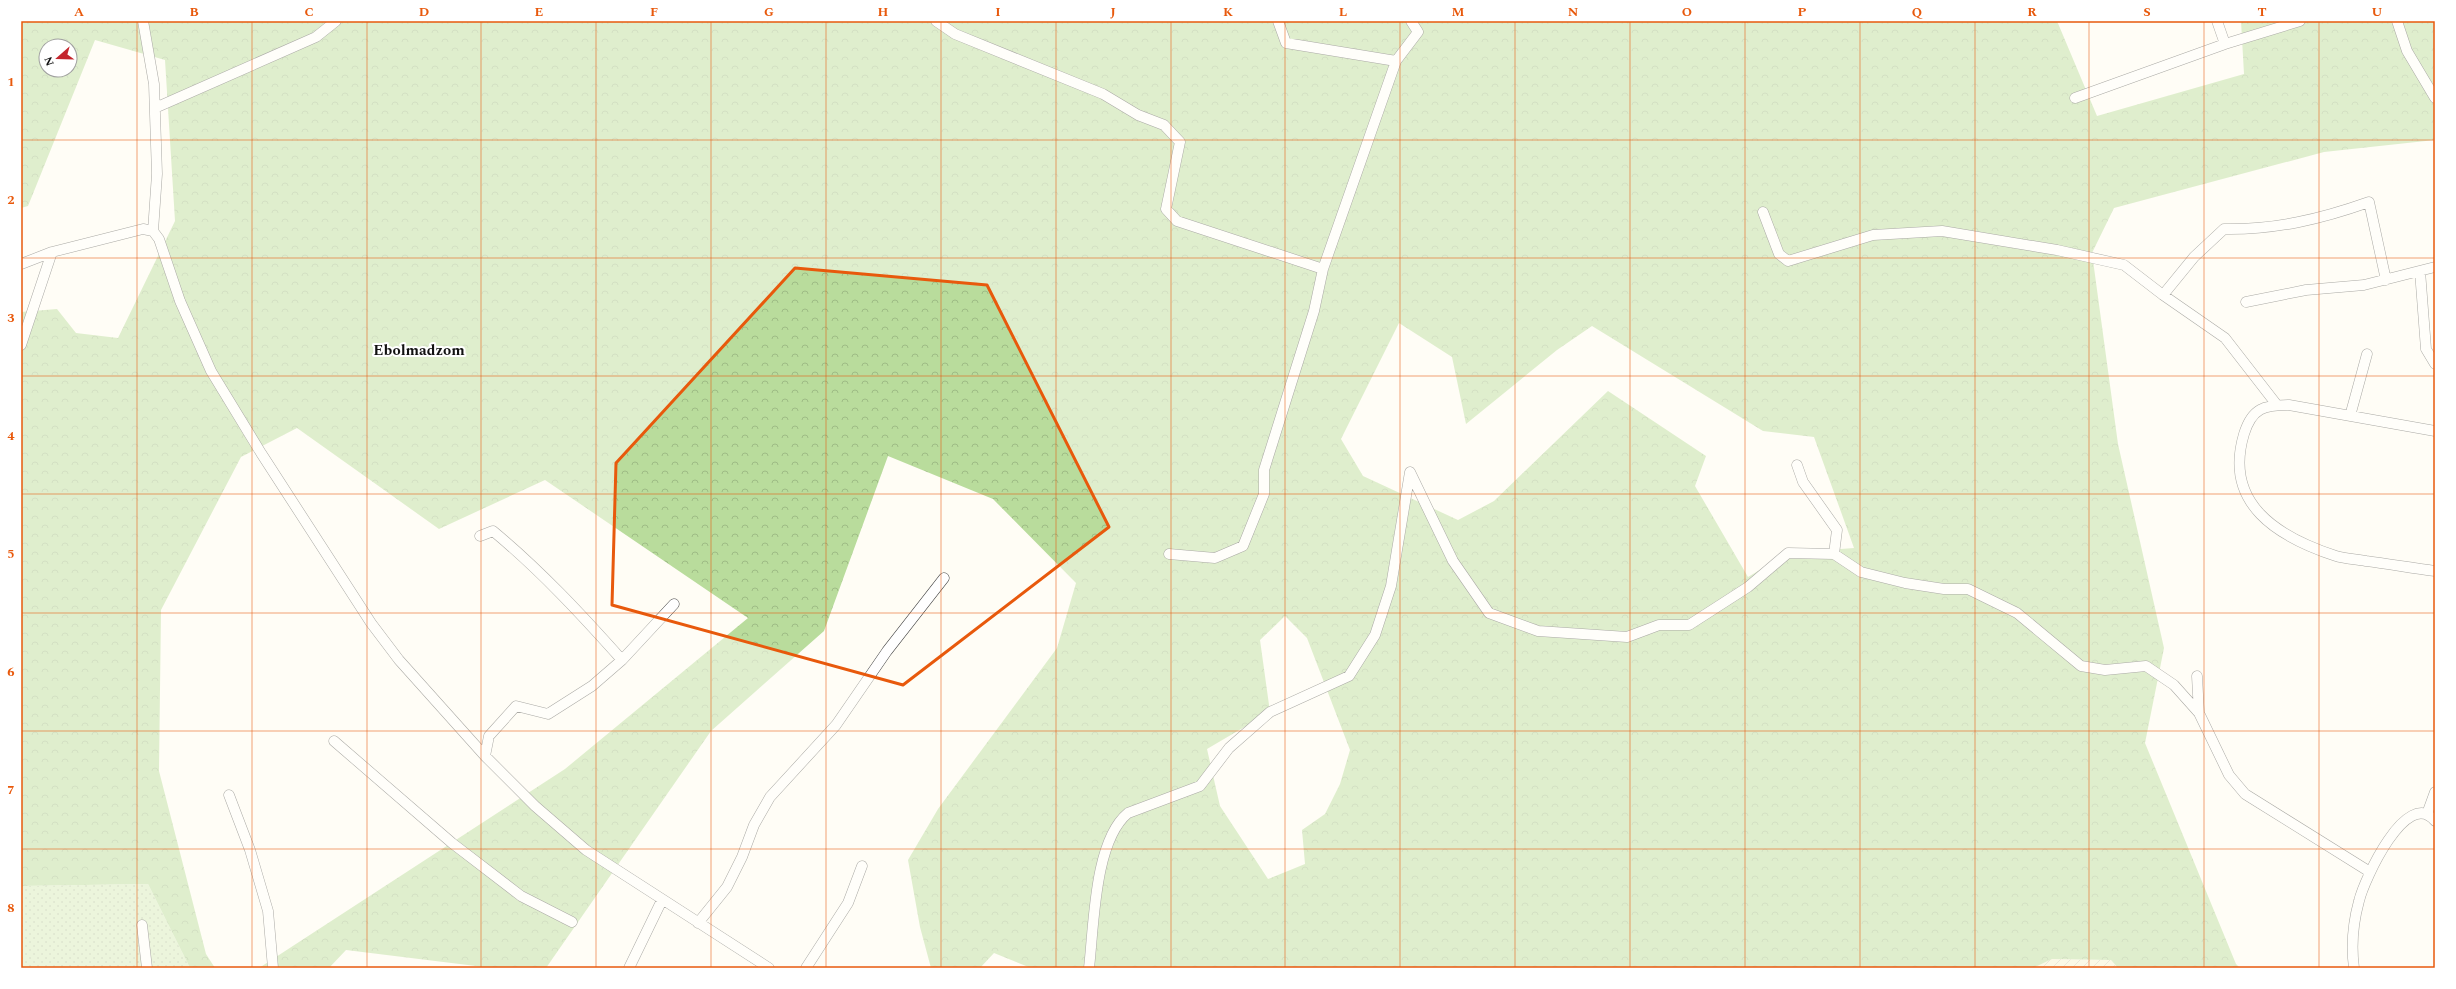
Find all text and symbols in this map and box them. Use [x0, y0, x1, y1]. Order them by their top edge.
text: A [74, 2, 84, 22]
text: B [189, 2, 199, 22]
text: C [304, 2, 314, 22]
text: D [419, 2, 429, 22]
text: E [535, 2, 544, 22]
text: F [650, 2, 658, 22]
text: G [764, 2, 774, 22]
text: H [878, 2, 889, 22]
text: I [995, 2, 1001, 22]
text: J [1110, 2, 1116, 22]
text: K [1223, 2, 1233, 22]
text: L [1339, 2, 1347, 22]
text: M [1452, 2, 1465, 22]
text: N [1568, 2, 1579, 22]
text: O [1682, 2, 1692, 22]
text: P [1798, 2, 1807, 22]
text: Q [1912, 2, 1923, 22]
text: R [2027, 2, 2037, 22]
text: S [2143, 2, 2151, 22]
text: T [2257, 2, 2267, 22]
text: U [2372, 2, 2383, 22]
north arrow [38, 38, 78, 78]
text: N [40, 54, 59, 68]
text: 1 [7, 72, 15, 92]
text: 2 [7, 190, 15, 210]
text: 3 [7, 308, 15, 328]
district label: Ebolmadzom [373, 339, 465, 362]
text: 4 [7, 426, 15, 446]
text: 5 [7, 544, 15, 564]
text: 6 [7, 662, 15, 682]
text: 7 [7, 780, 15, 800]
text: 8 [7, 898, 15, 918]

